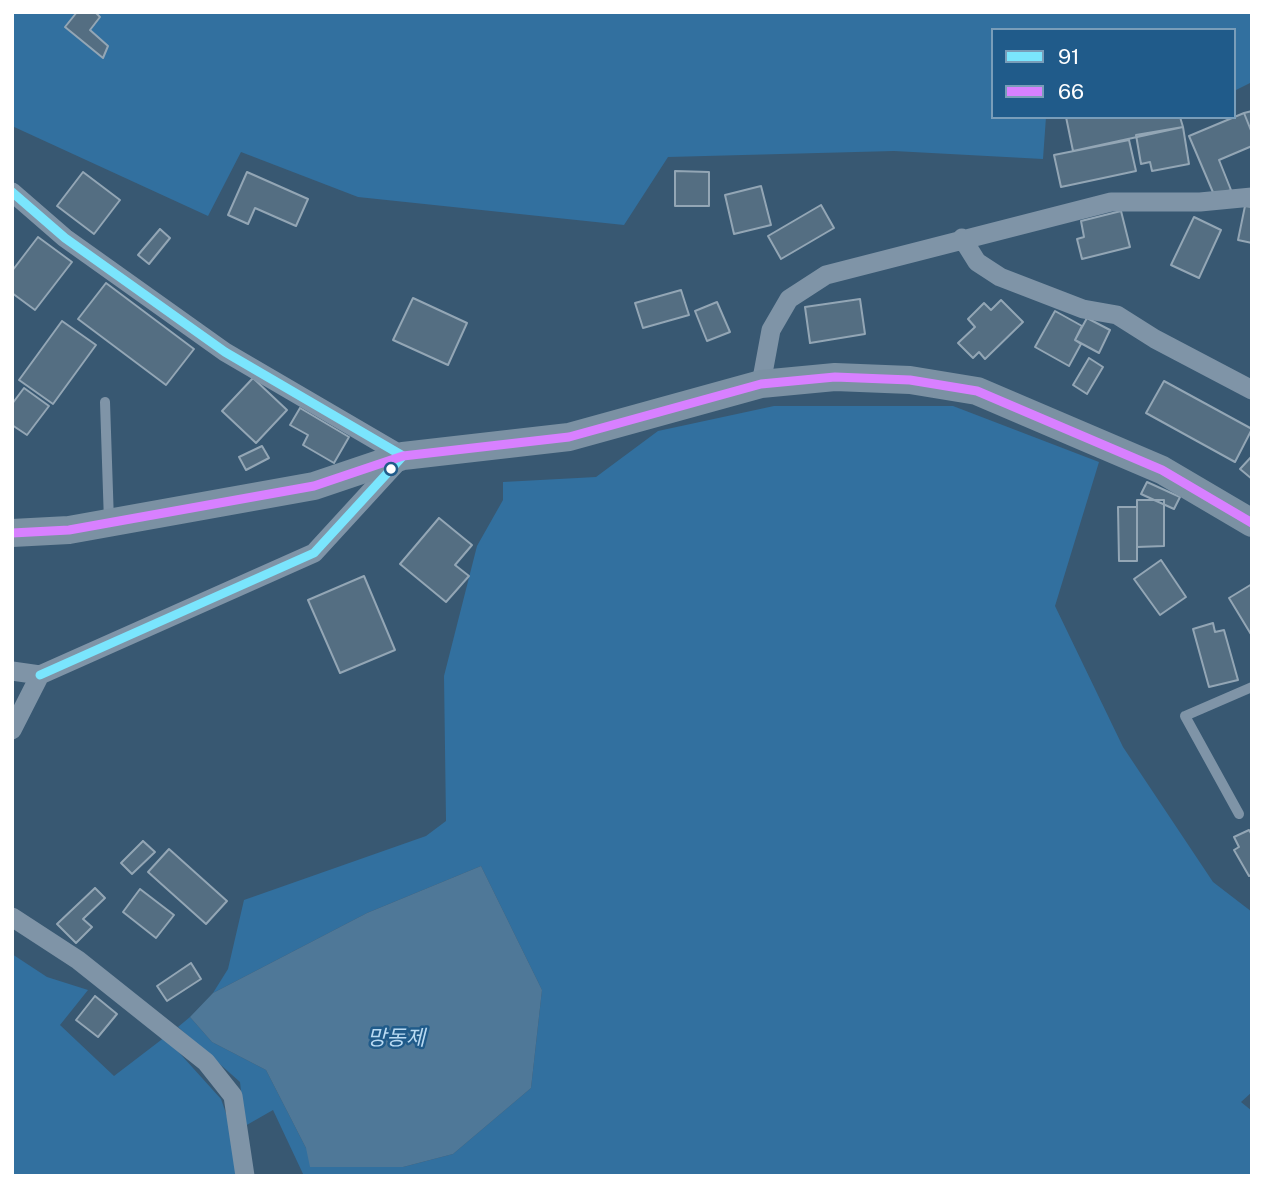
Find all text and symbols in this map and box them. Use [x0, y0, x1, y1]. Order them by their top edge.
legend [991, 28, 1236, 119]
text: 91 [1058, 44, 1080, 69]
text: 66 [1058, 79, 1084, 104]
unlabelled marker [384, 462, 398, 476]
water label: 망동제 [367, 1026, 425, 1052]

